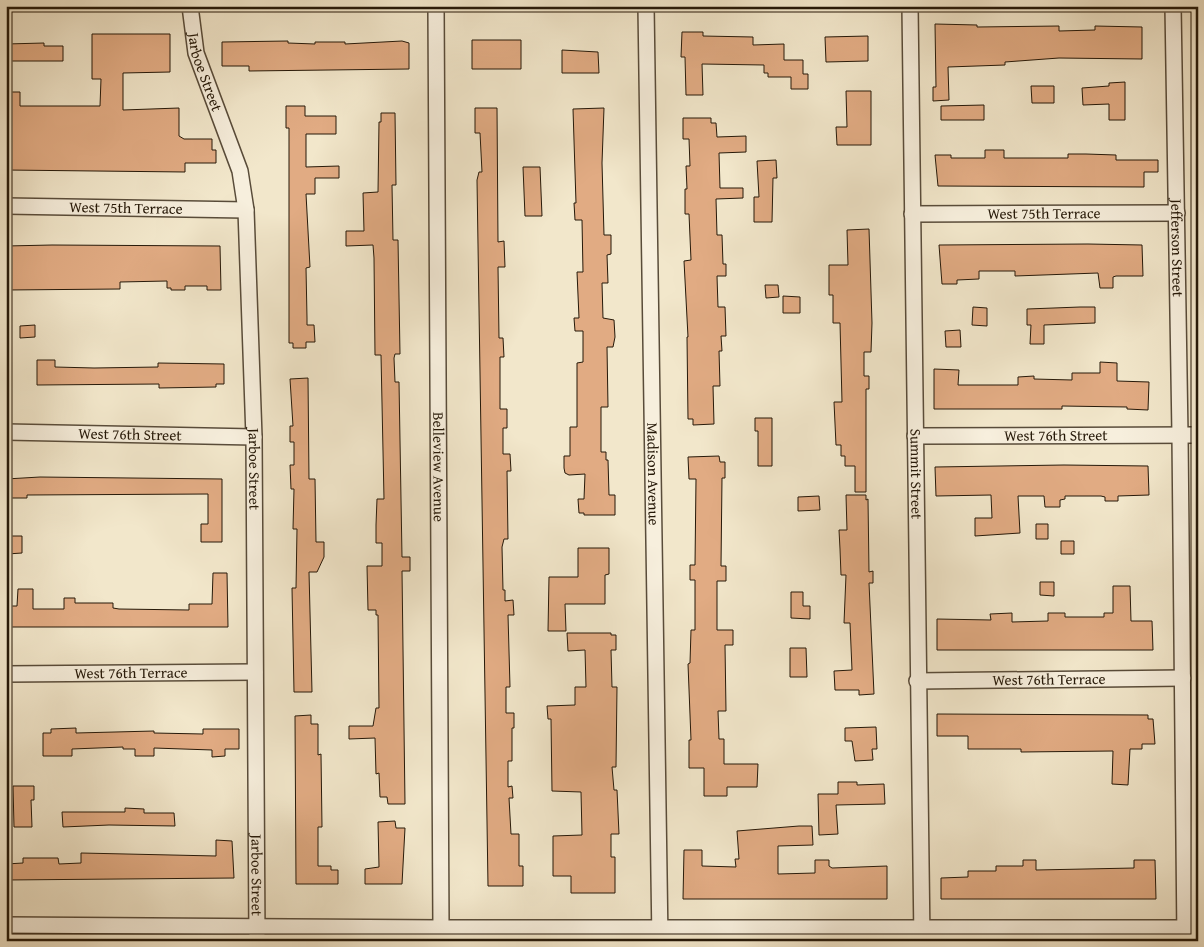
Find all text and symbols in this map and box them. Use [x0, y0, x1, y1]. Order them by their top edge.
street label: Jarboe Street [183, 30, 228, 115]
street label: West 75th Terrace [69, 196, 183, 219]
street label: Jefferson Street [1166, 197, 1189, 298]
street label: West 75th Terrace [987, 202, 1101, 224]
street label: Belleview Avenue [428, 412, 450, 522]
street label: West 76th Street [78, 422, 183, 446]
street label: Madison Avenue [642, 422, 665, 526]
street label: West 76th Street [1004, 424, 1108, 446]
street label: Jarboe Street [244, 426, 265, 511]
street label: Summit Street [905, 428, 928, 520]
street label: West 76th Terrace [74, 662, 188, 683]
street label: West 76th Terrace [992, 668, 1106, 690]
street label: Jarboe Street [246, 832, 268, 917]

